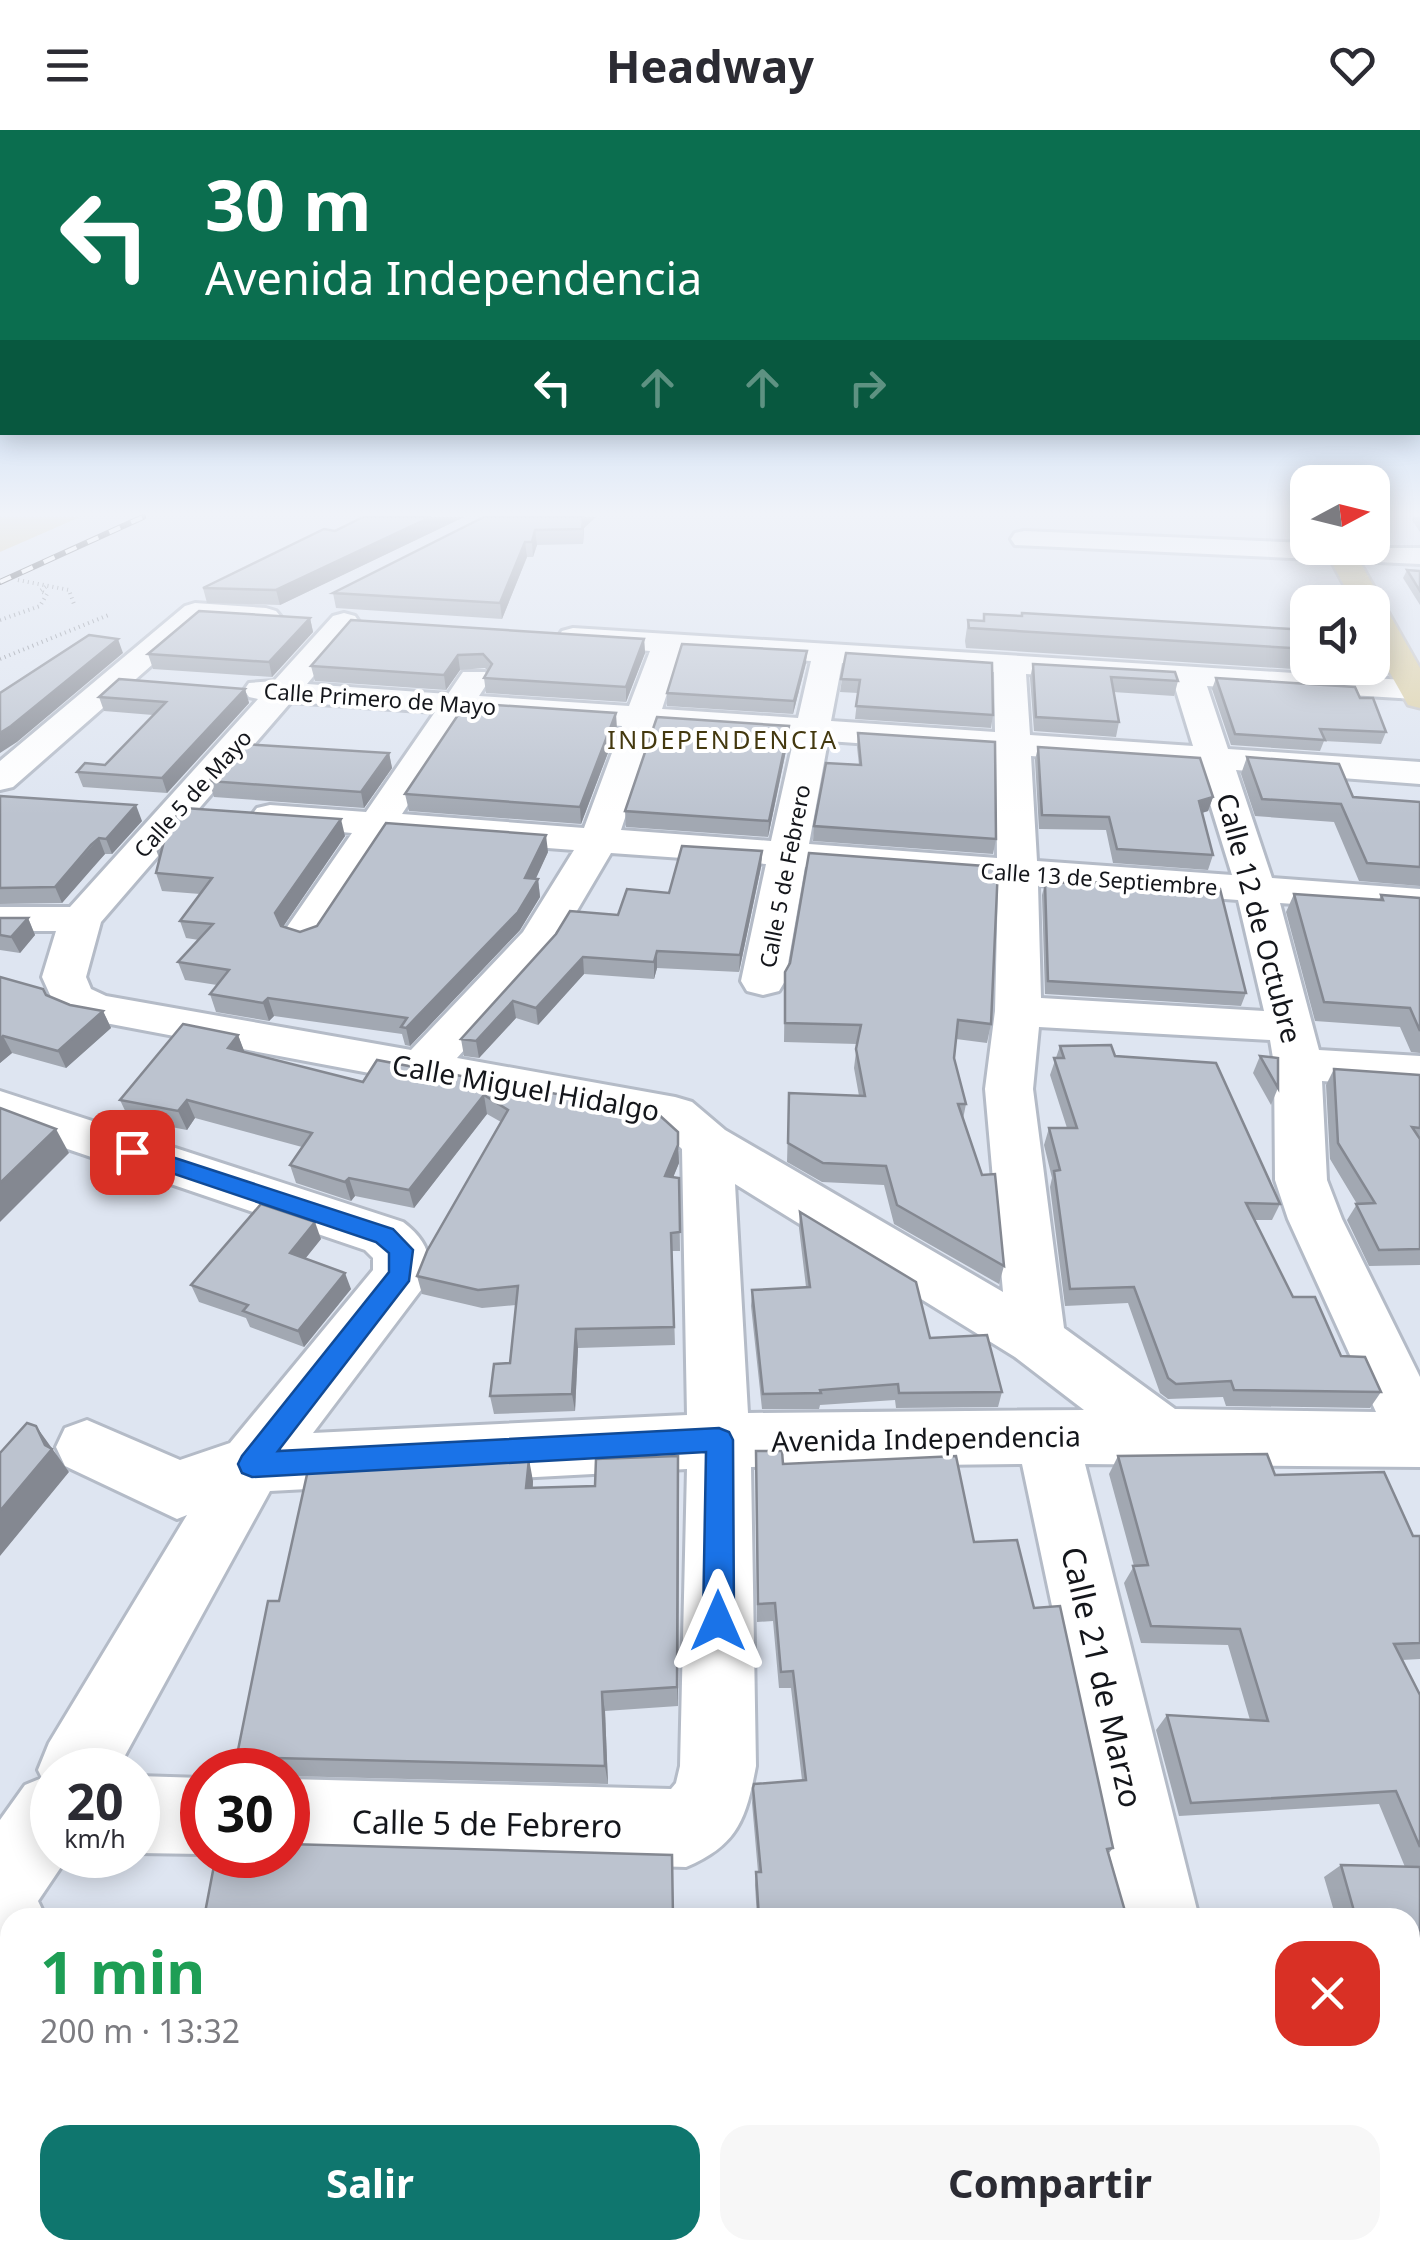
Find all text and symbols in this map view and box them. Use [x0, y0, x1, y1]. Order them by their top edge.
text: Headway [606, 35, 814, 96]
icon: menu [40, 38, 95, 93]
icon: heart [1325, 38, 1380, 93]
text: 30 m [205, 156, 372, 252]
icon: left [40, 170, 170, 300]
text: Avenida Independencia [205, 247, 702, 308]
icon: left [525, 360, 580, 415]
icon: ahead [630, 360, 685, 415]
icon: ahead [735, 360, 790, 415]
icon: right [840, 360, 895, 415]
north arrow [1290, 465, 1390, 565]
map controls [1290, 465, 1390, 685]
button: sound [1290, 585, 1390, 685]
street label: Calle Primero de Mayo [263, 675, 497, 721]
district label: INDEPENDENCIA [607, 722, 839, 756]
street label: Calle 5 de Mayo [126, 723, 258, 863]
street label: Calle 5 de Febrero [752, 782, 816, 970]
street label: Calle 12 de Octubre [1208, 789, 1312, 1047]
street label: Calle 13 de Septiembre [980, 855, 1218, 901]
street label: Calle Miguel Hidalgo [389, 1045, 663, 1129]
pin [90, 1110, 175, 1195]
icon: arrive [105, 1125, 160, 1180]
street label: Avenida Independencia [771, 1416, 1081, 1460]
street label: Calle 21 de Marzo [1052, 1542, 1154, 1812]
position arrow [666, 1569, 770, 1673]
speed limit sign: 30 [180, 1748, 310, 1878]
text: 20 [66, 1767, 124, 1835]
street label: Calle 5 de Febrero [351, 1799, 623, 1847]
text: km/h [64, 1821, 126, 1855]
text: 1 min [40, 1930, 205, 2012]
button: close [1275, 1941, 1380, 2046]
text: 200 m · 13:32 [40, 2009, 240, 2052]
button: Salir [40, 2125, 700, 2240]
button: Compartir [720, 2125, 1380, 2240]

